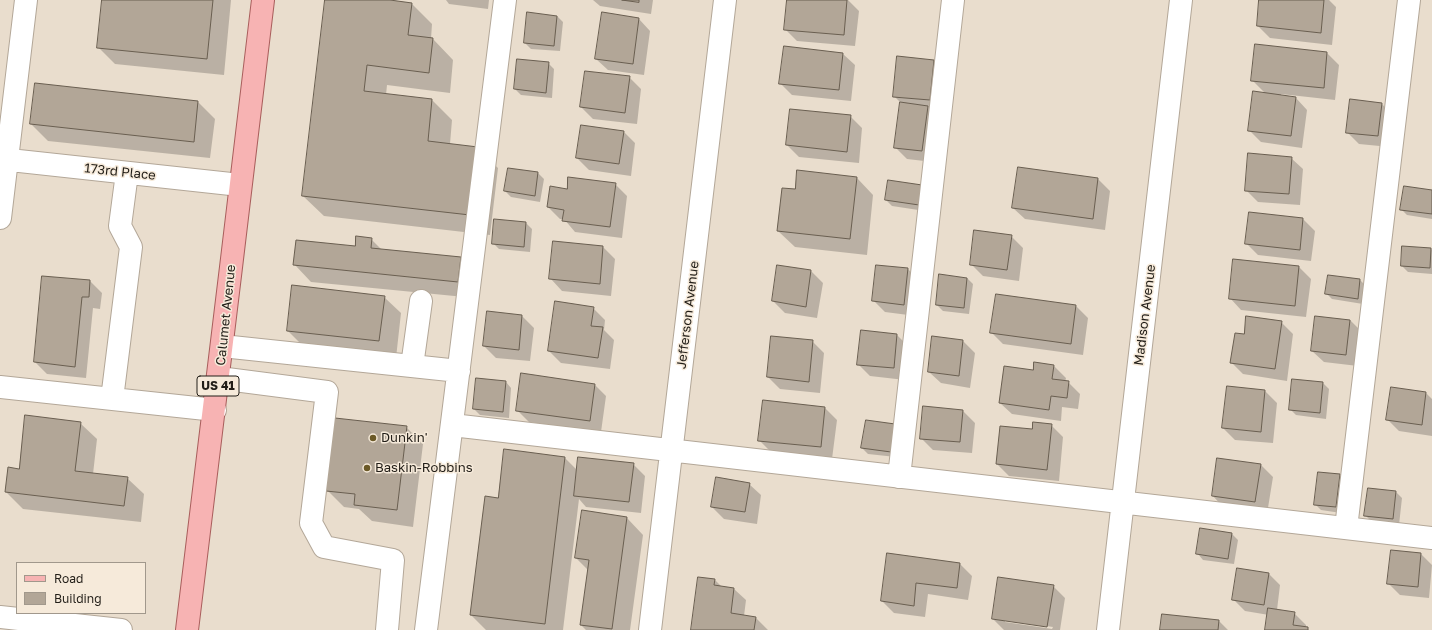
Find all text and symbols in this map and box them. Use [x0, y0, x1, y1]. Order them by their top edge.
street label: 173rd Place [84, 160, 156, 184]
street label: Jefferson Avenue [674, 260, 702, 370]
street label: Calumet Avenue [213, 264, 239, 366]
street label: Madison Avenue [1131, 264, 1159, 366]
road number: US 41 [197, 376, 239, 396]
place label: Dunkin' [381, 430, 428, 446]
marker: Dunkin' [368, 433, 378, 443]
place label: Baskin-Robbins [375, 460, 473, 476]
marker: Baskin-Robbins [362, 463, 372, 473]
legend [16, 562, 146, 614]
text: Road [54, 571, 83, 586]
text: Building [54, 591, 102, 606]

